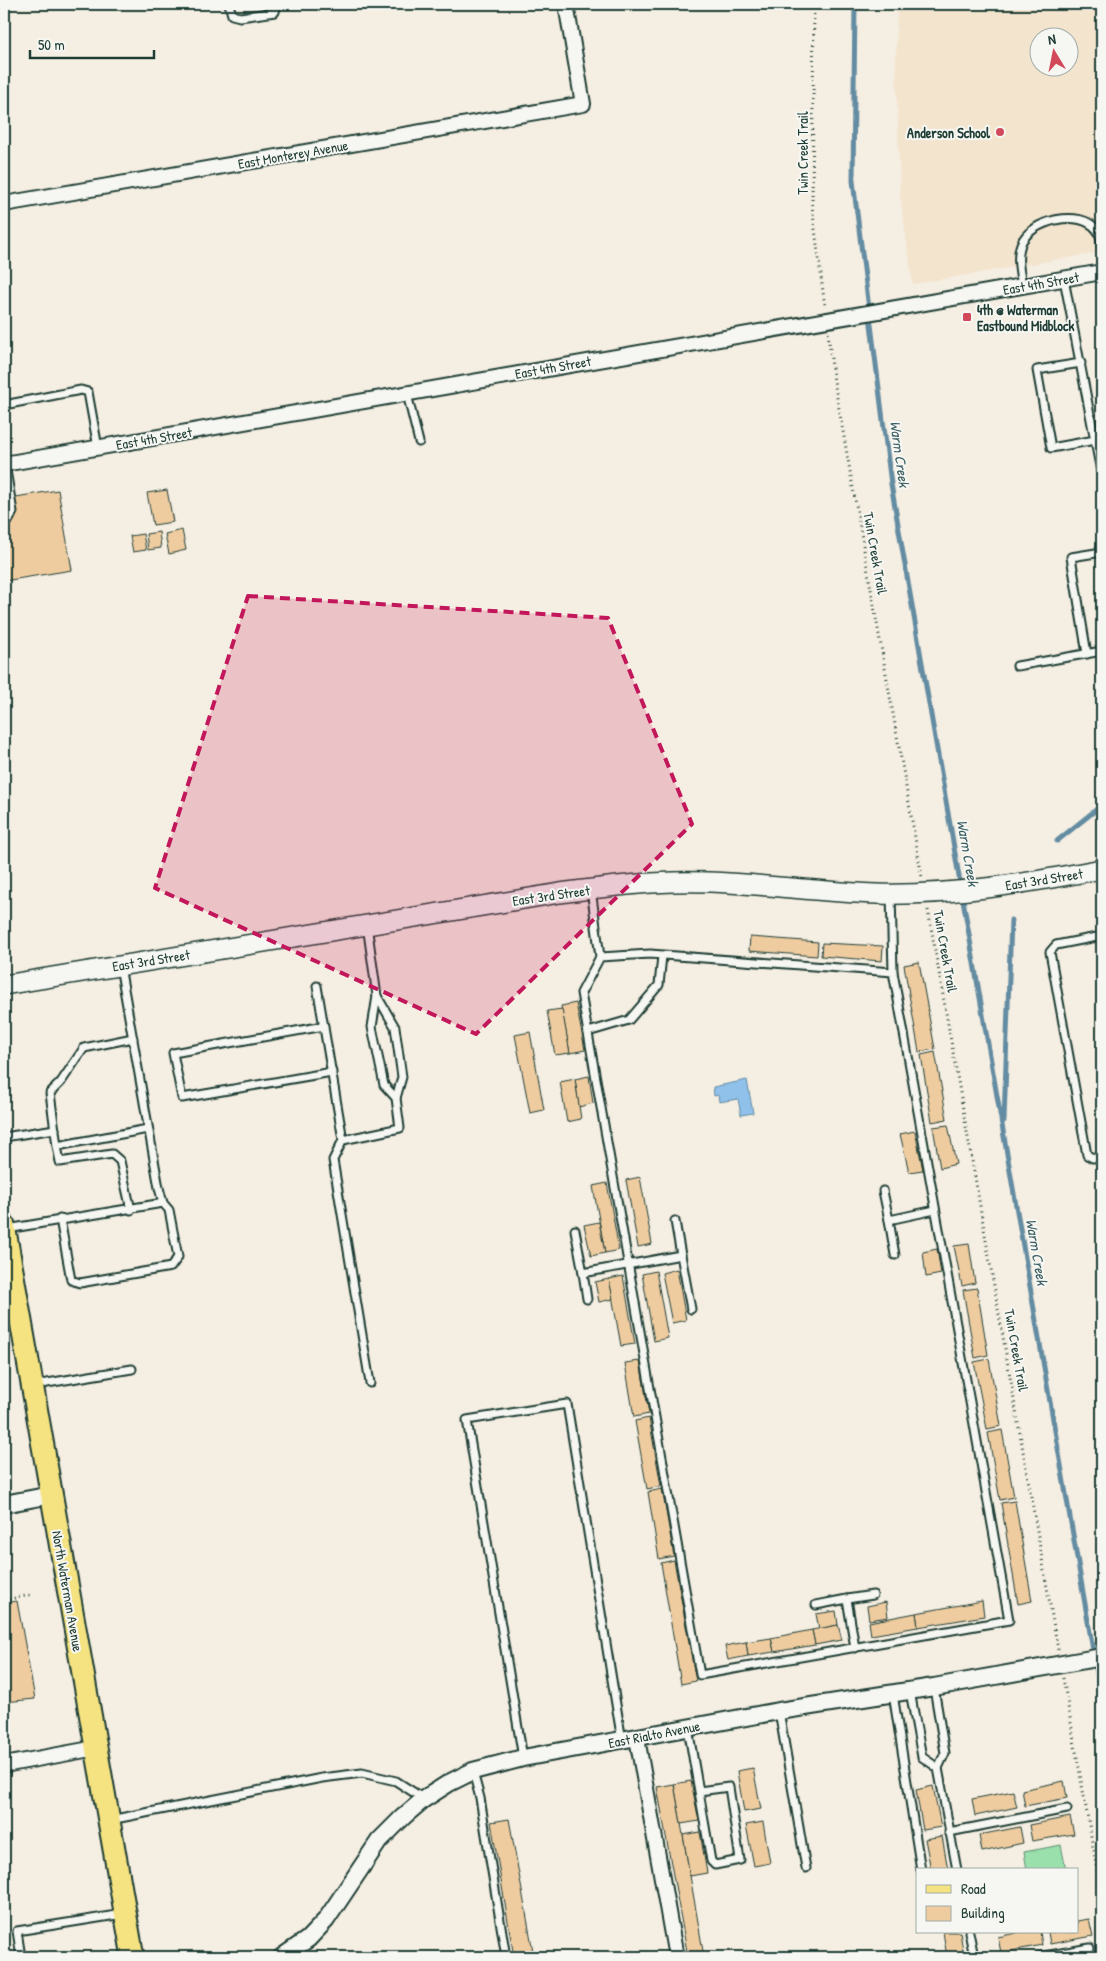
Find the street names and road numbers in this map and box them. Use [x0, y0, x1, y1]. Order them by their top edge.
street label: Twin Creek Trail [793, 111, 812, 195]
street label: East Monterey Avenue [236, 135, 350, 174]
street label: East 4th Street [1001, 267, 1081, 299]
street label: East 4th Street [513, 351, 593, 383]
street label: East 4th Street [114, 422, 194, 454]
street label: Twin Creek Trail [859, 510, 893, 596]
street label: East 3rd Street [1004, 863, 1084, 894]
street label: East 3rd Street [511, 880, 591, 910]
street label: Twin Creek Trail [929, 908, 963, 994]
street label: East 3rd Street [111, 944, 191, 975]
street label: Twin Creek Trail [1000, 1307, 1034, 1393]
street label: North Waterman Avenue [48, 1529, 88, 1653]
street label: East Rialto Avenue [607, 1716, 702, 1752]

